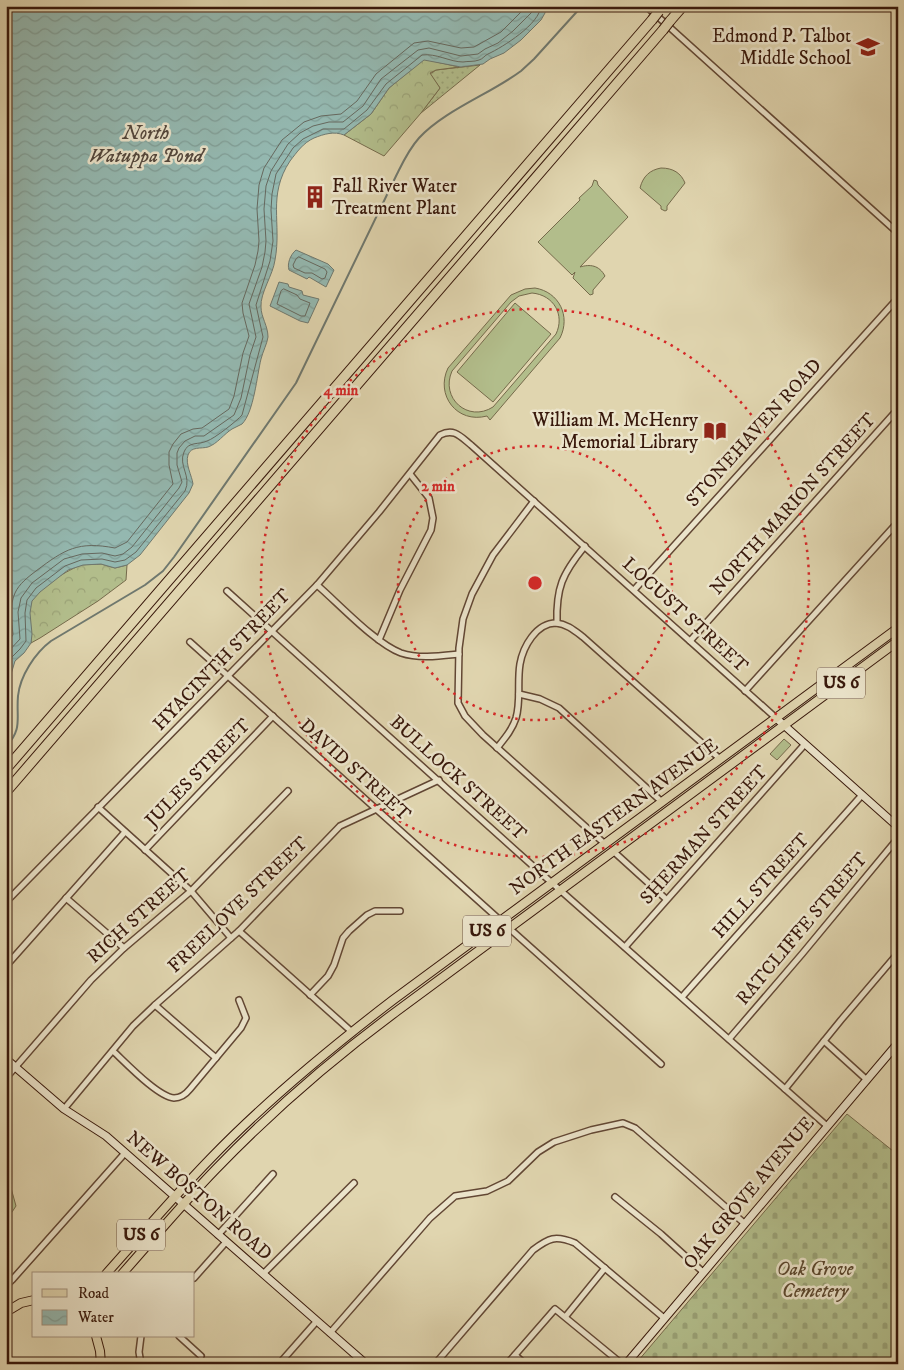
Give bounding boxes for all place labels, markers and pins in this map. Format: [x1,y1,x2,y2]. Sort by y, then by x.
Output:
place label: Edmond P. Talbot Middle School [712,25,851,70]
school or university icon: Edmond P. Talbot Middle School [855,34,881,60]
place label: Fall River Water Treatment Plant [332,175,457,220]
building icon: Fall River Water Treatment Plant [302,184,328,210]
place label: William M. McHenry Memorial Library [531,409,699,454]
library icon: William M. McHenry Memorial Library [702,418,728,444]
centre of rings [526,574,544,592]

